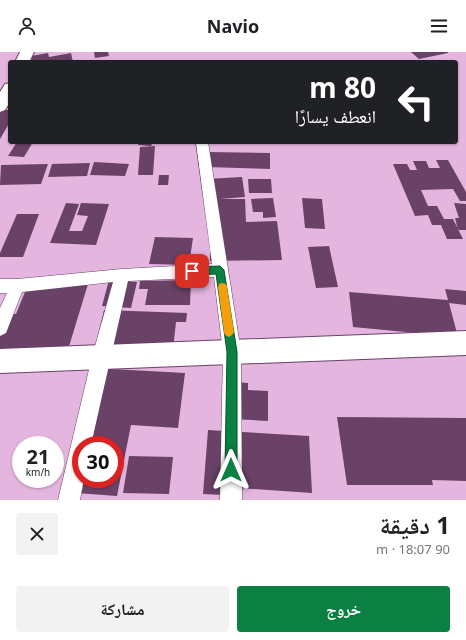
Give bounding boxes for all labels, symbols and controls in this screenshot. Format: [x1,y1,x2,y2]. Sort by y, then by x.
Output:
text: Navio [207,14,259,38]
icon: person [16,15,38,37]
icon: menu [428,15,450,37]
text: 80 m [309,68,376,106]
icon: left [390,76,442,128]
text: انعطف يسارًا [295,104,376,128]
pin [175,254,209,288]
icon: arrive [181,260,203,282]
speed limit sign: 30 [72,436,124,488]
text: 21 [27,443,49,470]
position arrow [210,449,252,491]
text: km/h [26,465,50,479]
text: 1 دقيقة [380,508,450,541]
button: close [16,513,58,555]
text: 90 m · 18:07 [376,540,450,558]
button: مشاركة [16,586,229,632]
button: خروج [237,586,450,632]

